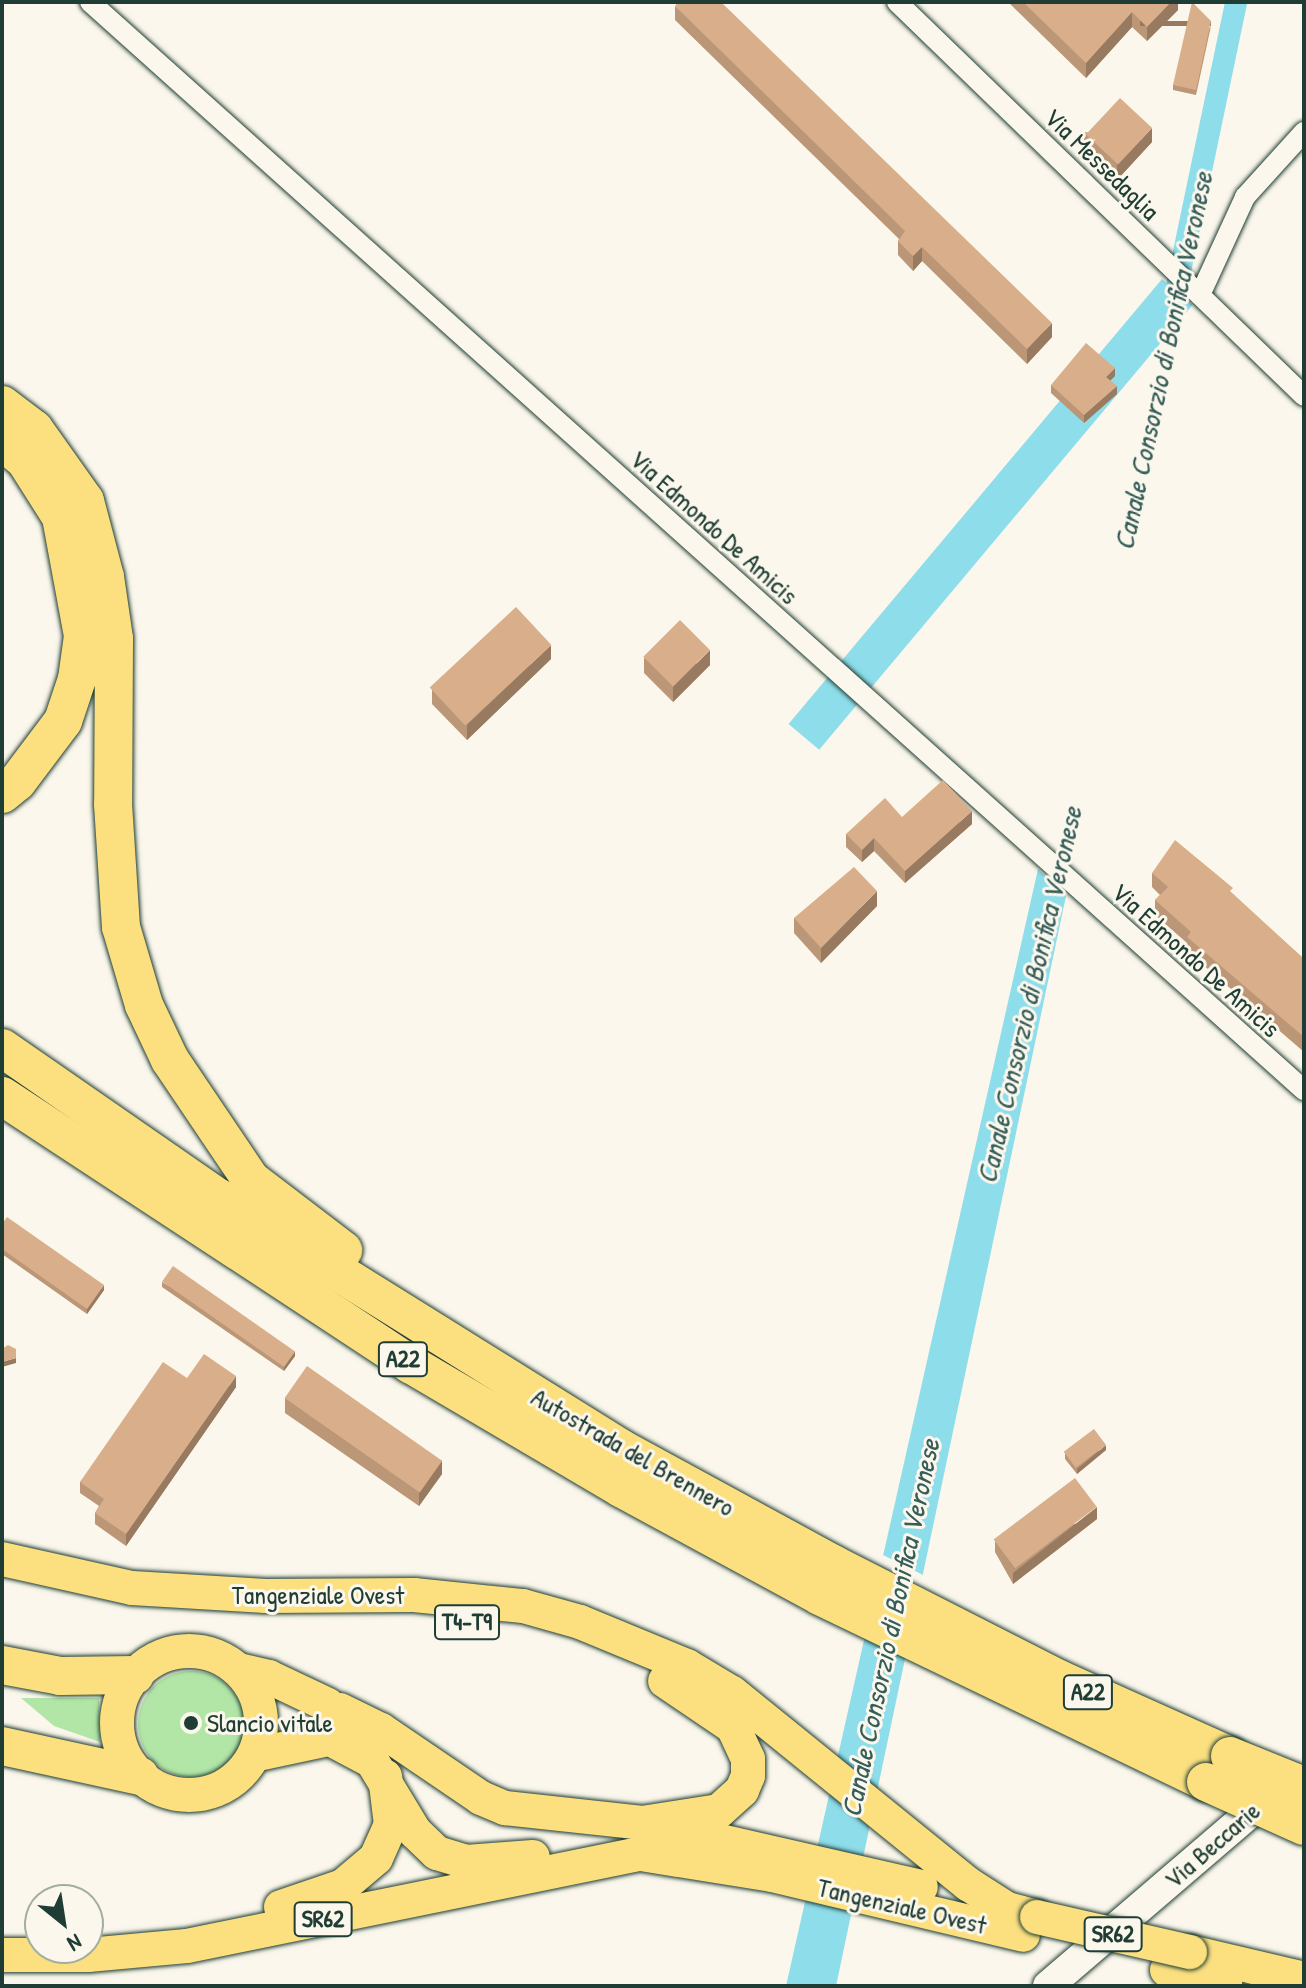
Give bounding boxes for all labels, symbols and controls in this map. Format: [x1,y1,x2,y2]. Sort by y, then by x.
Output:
street label: Via Messedaglia [1038,102,1166,226]
water label: Canale Consorzio di Bonifica Veronese [1107,169,1219,553]
street label: Via Edmondo De Amicis [623,443,805,611]
water label: Canale Consorzio di Bonifica Veronese [969,804,1089,1186]
street label: Via Edmondo De Amicis [1105,876,1287,1044]
road number: A22 [377,1339,429,1379]
street label: Autostrada del Brennero [526,1381,740,1523]
water label: Canale Consorzio di Bonifica Veronese [834,1436,946,1820]
street label: Tangenziale Ovest [232,1579,404,1611]
road number: T4-T9 [433,1602,501,1642]
road number: A22 [1062,1672,1114,1712]
place label: Slancio vitale [207,1707,333,1739]
marker: Slancio vitale [182,1714,200,1732]
street label: Via Beccarie [1158,1795,1266,1895]
street label: Tangenziale Ovest [815,1871,989,1941]
north arrow [24,1884,104,1964]
road number: SR62 [293,1899,353,1939]
road number: SR62 [1083,1914,1143,1954]
text: N [62,1927,88,1959]

